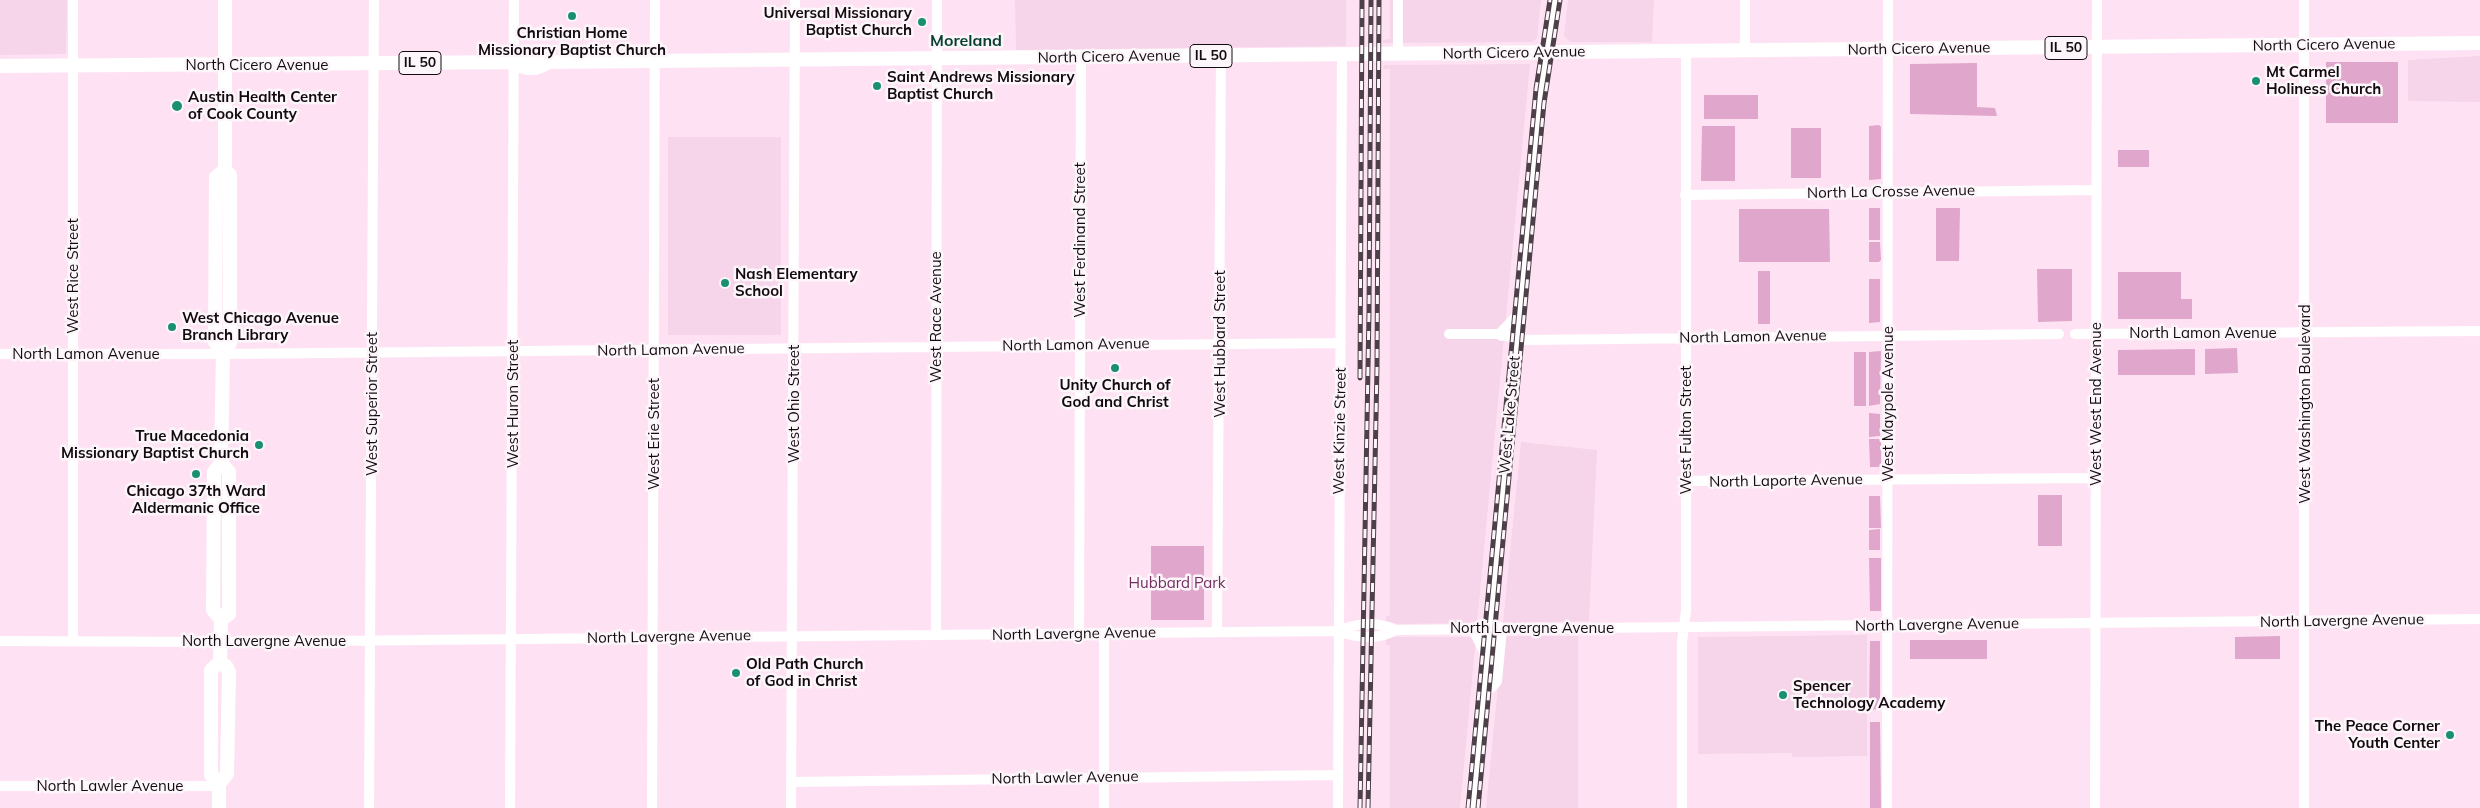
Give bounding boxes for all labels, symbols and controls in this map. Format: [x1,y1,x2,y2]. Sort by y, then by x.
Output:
place label: Universal Missionary Baptist Church [763,4,912,39]
marker: Christian Home Missionary Baptist Church [566,10,578,22]
marker: Universal Missionary Baptist Church [916,16,928,28]
place label: Christian Home Missionary Baptist Church [478,24,666,59]
district label: Moreland [930,31,1002,51]
street label: North Cicero Avenue [2252,35,2396,55]
road number: IL 50 [2045,36,2087,59]
street label: North Cicero Avenue [1847,39,1991,59]
street label: North Cicero Avenue [1442,43,1586,63]
road number: IL 50 [1190,44,1232,68]
street label: North Cicero Avenue [1037,47,1181,67]
road number: IL 50 [399,52,441,74]
street label: North Cicero Avenue [186,56,328,74]
place label: Mt Carmel Holiness Church [2266,63,2381,98]
place label: Saint Andrews Missionary Baptist Church [887,68,1075,103]
marker: Mt Carmel Holiness Church [2250,75,2262,87]
marker: Saint Andrews Missionary Baptist Church [871,80,883,92]
place label: Austin Health Center of Cook County [188,88,337,123]
marker: Austin Health Center of Cook County [170,99,184,113]
street label: West Ferdinand Street [1071,162,1089,318]
street label: North La Crosse Avenue [1807,182,1975,202]
street label: West Rice Street [64,218,82,334]
street label: West Race Avenue [927,251,945,383]
place label: Nash Elementary School [735,265,858,300]
street label: West Hubbard Street [1211,270,1229,418]
marker: Nash Elementary School [719,277,731,289]
street label: West Washington Boulevard [2296,304,2314,504]
place label: West Chicago Avenue Branch Library [182,309,339,344]
marker: West Chicago Avenue Branch Library [166,321,178,333]
street label: West West End Avenue [2087,322,2105,486]
street label: North Lamon Avenue [2129,324,2277,342]
street label: West Maypole Avenue [1879,326,1897,482]
street label: North Lamon Avenue [1679,327,1827,347]
street label: West Superior Street [363,332,381,476]
street label: North Lamon Avenue [1002,335,1150,355]
street label: West Huron Street [504,340,522,468]
street label: North Lamon Avenue [597,340,745,360]
street label: North Lamon Avenue [12,345,160,363]
street label: West Ohio Street [785,345,803,463]
street label: West Lake Street [1496,355,1524,475]
marker: Unity Church of God and Christ [1109,362,1121,374]
street label: West Fulton Street [1677,366,1695,494]
street label: West Kinzie Street [1330,367,1350,495]
place label: Unity Church of God and Christ [1059,376,1171,411]
street label: West Erie Street [645,378,663,490]
place label: True Macedonia Missionary Baptist Church [61,427,249,462]
marker: True Macedonia Missionary Baptist Church [253,439,265,451]
marker: Chicago 37th Ward Aldermanic Office [190,468,202,480]
street label: North Laporte Avenue [1709,471,1863,491]
place label: Chicago 37th Ward Aldermanic Office [126,482,266,517]
park label: Hubbard Park [1129,574,1225,592]
street label: North Lavergne Avenue [2260,611,2424,631]
street label: North Lavergne Avenue [1855,615,2019,635]
street label: North Lavergne Avenue [1450,619,1614,637]
street label: North Lavergne Avenue [992,624,1156,644]
street label: North Lavergne Avenue [587,627,751,647]
street label: North Lavergne Avenue [182,632,346,650]
place label: Old Path Church of God in Christ [746,655,864,690]
marker: Old Path Church of God in Christ [730,667,742,679]
place label: Spencer Technology Academy [1793,677,1945,712]
marker: Spencer Technology Academy [1777,689,1789,701]
place label: The Peace Corner Youth Center [2315,717,2440,752]
marker: The Peace Corner Youth Center [2444,729,2456,741]
street label: North Lawler Avenue [991,768,1139,788]
street label: North Lawler Avenue [36,777,184,795]

